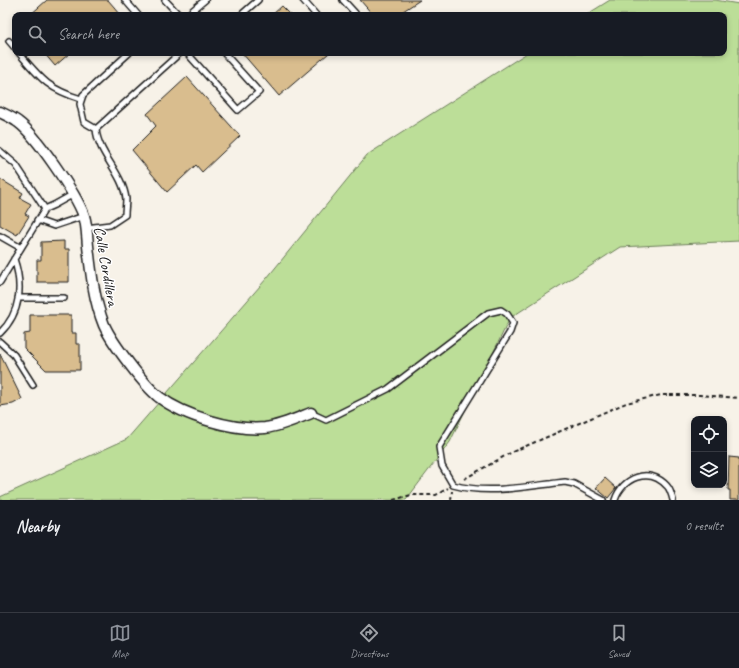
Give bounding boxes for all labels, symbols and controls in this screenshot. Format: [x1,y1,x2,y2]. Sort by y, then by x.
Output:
search box [12,12,727,56]
icon: search [26,23,48,45]
text: Search here [58,25,119,44]
street label: Calle Cordillera [89,225,123,309]
map controls [691,416,727,488]
button: locate [691,416,727,452]
button: layers [691,452,727,488]
text: Nearby [16,516,59,537]
text: 0 results [685,518,723,534]
tab: Map [109,622,131,660]
tab: Directions [350,622,389,660]
tab: Saved [608,622,630,660]

